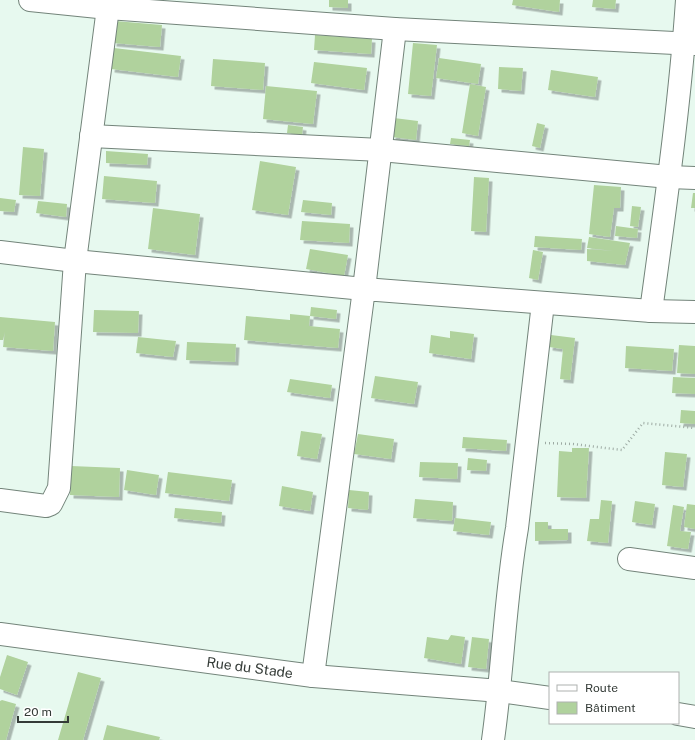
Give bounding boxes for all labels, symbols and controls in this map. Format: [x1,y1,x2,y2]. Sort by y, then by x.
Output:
street label: Rue du Stade [206,654,294,681]
legend [549,672,679,724]
text: Route [585,681,618,695]
scale bar [18,698,68,724]
text: Bâtiment [585,701,636,715]
text: 20 m [24,705,52,719]

